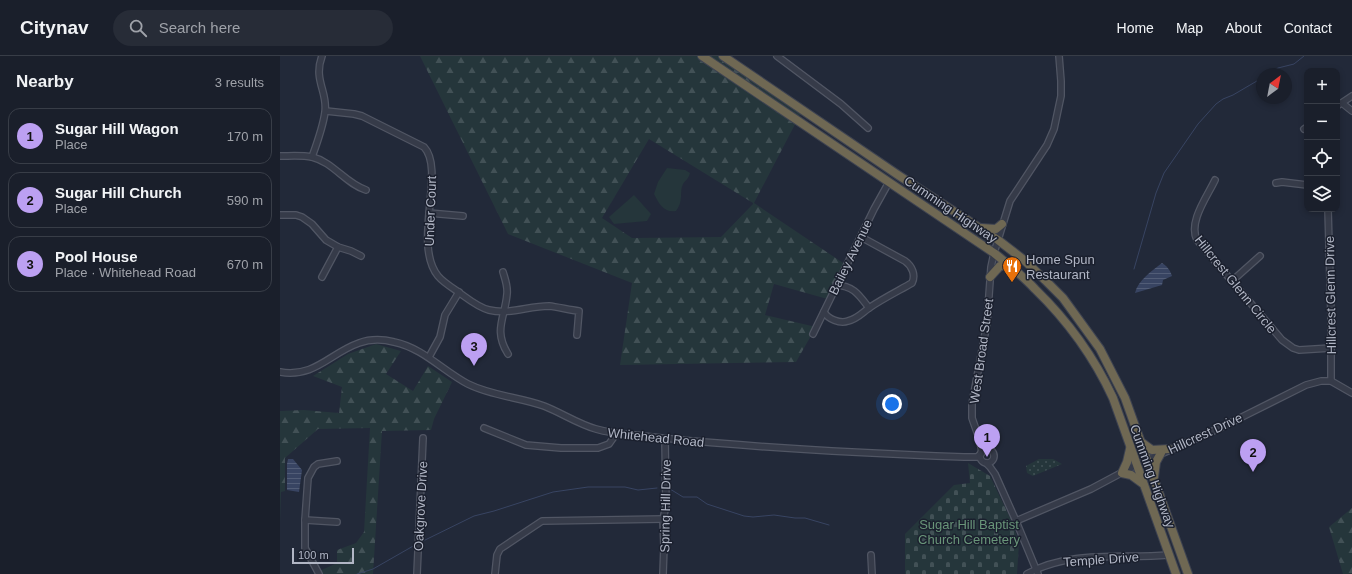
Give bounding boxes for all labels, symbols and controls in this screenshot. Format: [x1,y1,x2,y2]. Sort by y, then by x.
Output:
search box [113,10,393,46]
text: Citynav [20,17,89,38]
icon: search [127,17,149,39]
text: Search here [159,19,240,36]
text: Home [1117,20,1154,36]
text: Map [1176,20,1203,36]
text: About [1225,20,1262,36]
text: Contact [1284,20,1332,36]
north arrow [1256,68,1292,104]
map controls [1304,68,1340,212]
button: + [1304,68,1340,104]
text: Nearby [16,72,74,91]
text: 3 results [215,75,264,90]
button: − [1304,104,1340,140]
text: Sugar Hill Wagon [55,120,179,137]
text: 1 [26,129,34,144]
text: 170 m [227,129,263,144]
text: Place [55,137,88,152]
button: locate [1304,140,1340,176]
street label: Cumming Highway [901,173,1001,246]
street label: Under Court [422,175,439,247]
button: layers [1304,176,1340,212]
text: Sugar Hill Church [55,184,182,201]
text: 2 [26,193,34,208]
text: 590 m [227,193,263,208]
text: Place [55,201,88,216]
street label: Bailey Avenue [826,217,875,297]
street label: Hillcrest Glenn Circle [1192,232,1280,336]
street label: Hillcrest Glenn Drive [1322,236,1339,354]
text: Pool House [55,248,138,265]
place label: Home Spun Restaurant [1026,252,1095,282]
restaurant icon: Home Spun Restaurant [1001,255,1023,283]
text: 3 [26,257,34,272]
text: 670 m [227,257,263,272]
text: Place · Whitehead Road [55,265,196,280]
street label: West Broad Street [967,297,996,405]
pin: 3 [461,333,487,366]
your location [882,394,902,414]
street label: Hillcrest Drive [1166,410,1245,457]
street label: Cumming Highway [1127,422,1178,530]
pin: 1 [974,424,1000,457]
street label: Whitehead Road [607,425,705,450]
pin: 2 [1240,439,1266,472]
street label: Spring Hill Drive [657,459,674,553]
street label: Oakgrove Drive [411,461,430,552]
park label: Sugar Hill Baptist Church Cemetery [918,517,1020,547]
scale bar [292,546,354,565]
text: 100 m [298,549,329,561]
street label: Temple Drive [1063,549,1139,570]

